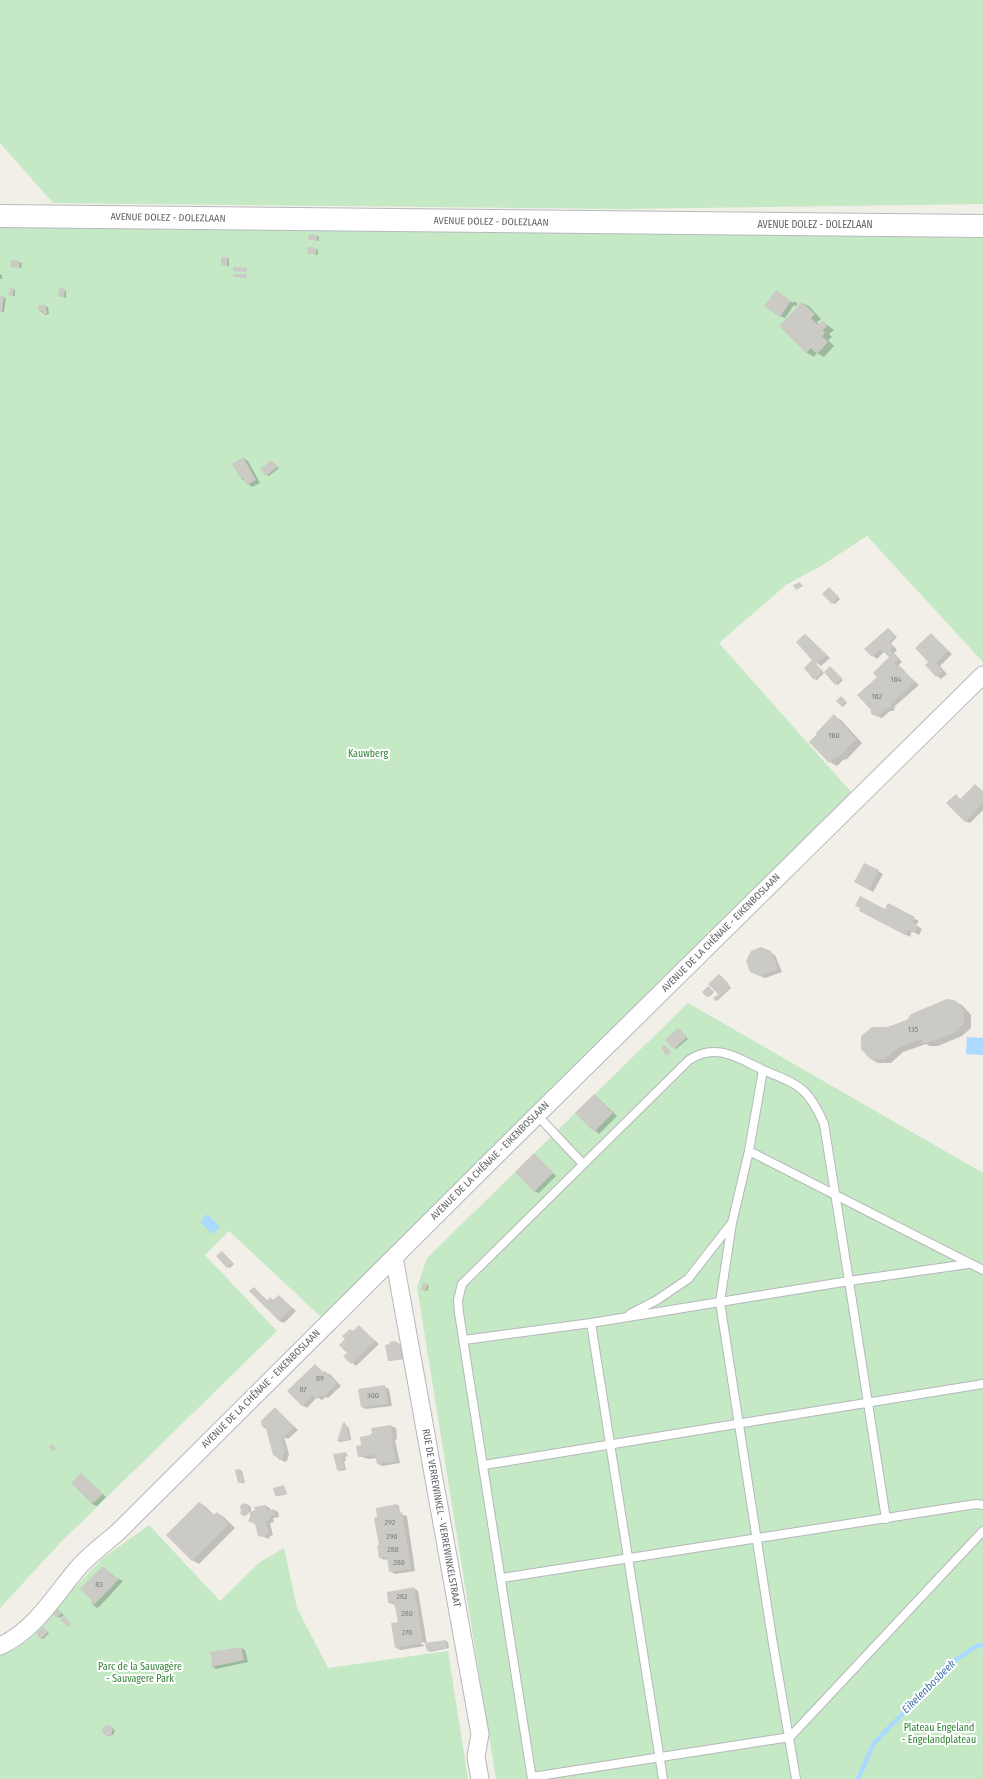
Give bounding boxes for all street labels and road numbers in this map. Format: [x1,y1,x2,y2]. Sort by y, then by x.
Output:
street label: AVENUE DOLEZ - DOLEZLAAN [110,211,226,225]
street label: AVENUE DOLEZ - DOLEZLAAN [433,215,549,229]
street label: AVENUE DOLEZ - DOLEZLAAN [757,219,873,231]
street label: AVENUE DE LA CHÊNAIE - EIKENBOSLAAN [659,871,783,995]
street label: AVENUE DE LA CHÊNAIE - EIKENBOSLAAN [428,1099,552,1223]
street label: AVENUE DE LA CHÊNAIE - EIKENBOSLAAN [199,1327,323,1451]
street label: RUE DE VERREWINKEL - VERREWINKELSTRAAT [419,1428,463,1608]

